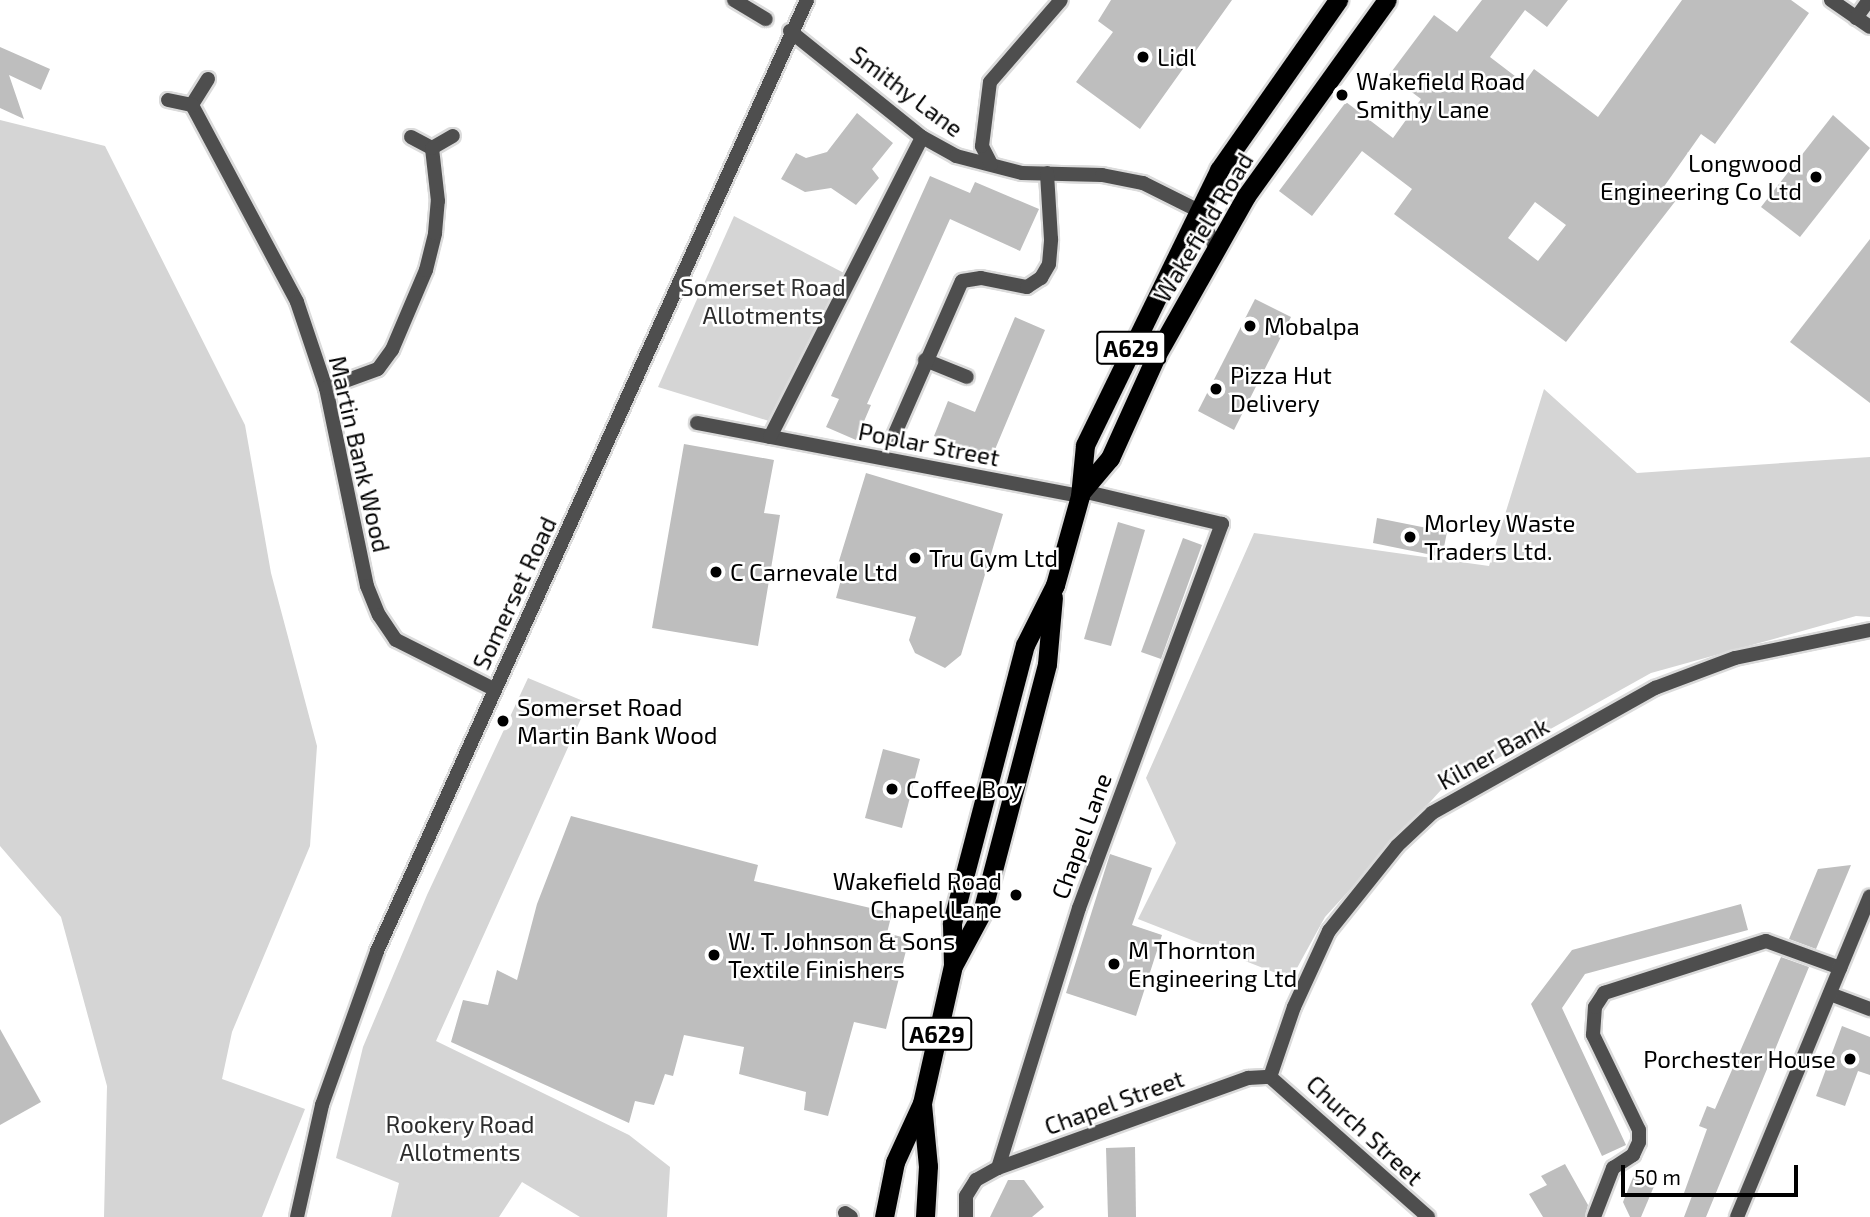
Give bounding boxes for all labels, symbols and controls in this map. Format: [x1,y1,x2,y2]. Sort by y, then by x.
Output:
street label: Smithy Lane [845,39,969,143]
place label: Lidl [1157,43,1196,71]
marker: Lidl [1135,49,1151,65]
place label: Wakefield Road Smithy Lane [1356,67,1525,123]
marker: Wakefield Road Smithy Lane [1334,87,1350,103]
street label: Wakefield Road [1147,147,1259,307]
place label: Longwood Engineering Co Ltd [1600,149,1802,205]
marker: Longwood Engineering Co Ltd [1808,169,1824,185]
park label: Somerset Road Allotments [680,273,846,329]
place label: Mobalpa [1264,312,1360,340]
marker: Mobalpa [1242,318,1258,334]
road number: A629 [1096,328,1166,368]
street label: Martin Bank Wood [323,353,397,555]
place label: Pizza Hut Delivery [1230,361,1332,417]
marker: Pizza Hut Delivery [1208,381,1224,397]
street label: Poplar Street [856,416,1002,472]
place label: Morley Waste Traders Ltd. [1424,509,1576,565]
street label: Somerset Road [466,512,562,674]
marker: Morley Waste Traders Ltd. [1402,529,1418,545]
place label: Tru Gym Ltd [929,544,1058,572]
marker: Tru Gym Ltd [907,550,923,566]
place label: C Carnevale Ltd [730,558,898,586]
marker: C Carnevale Ltd [708,564,724,580]
place label: Somerset Road Martin Bank Wood [517,693,718,749]
street label: Kilner Bank [1432,711,1554,795]
marker: Somerset Road Martin Bank Wood [495,713,511,729]
street label: Chapel Lane [1045,769,1117,903]
place label: Coffee Boy [906,775,1022,803]
marker: Coffee Boy [884,781,900,797]
place label: Wakefield Road Chapel Lane [833,867,1002,923]
marker: Wakefield Road Chapel Lane [1008,887,1024,903]
place label: W. T. Johnson & Sons Textile Finishers [728,927,956,983]
place label: M Thornton Engineering Ltd [1128,936,1297,992]
marker: W. T. Johnson & Sons Textile Finishers [706,947,722,963]
marker: M Thornton Engineering Ltd [1106,956,1122,972]
road number: A629 [902,1015,972,1054]
place label: Porchester House [1643,1045,1836,1073]
marker: Porchester House [1842,1051,1858,1067]
street label: Chapel Street [1040,1063,1188,1141]
street label: Church Street [1301,1069,1429,1191]
park label: Rookery Road Allotments [385,1110,535,1166]
scale bar [1625,1150,1802,1194]
text: 50 m [1634,1164,1681,1189]

